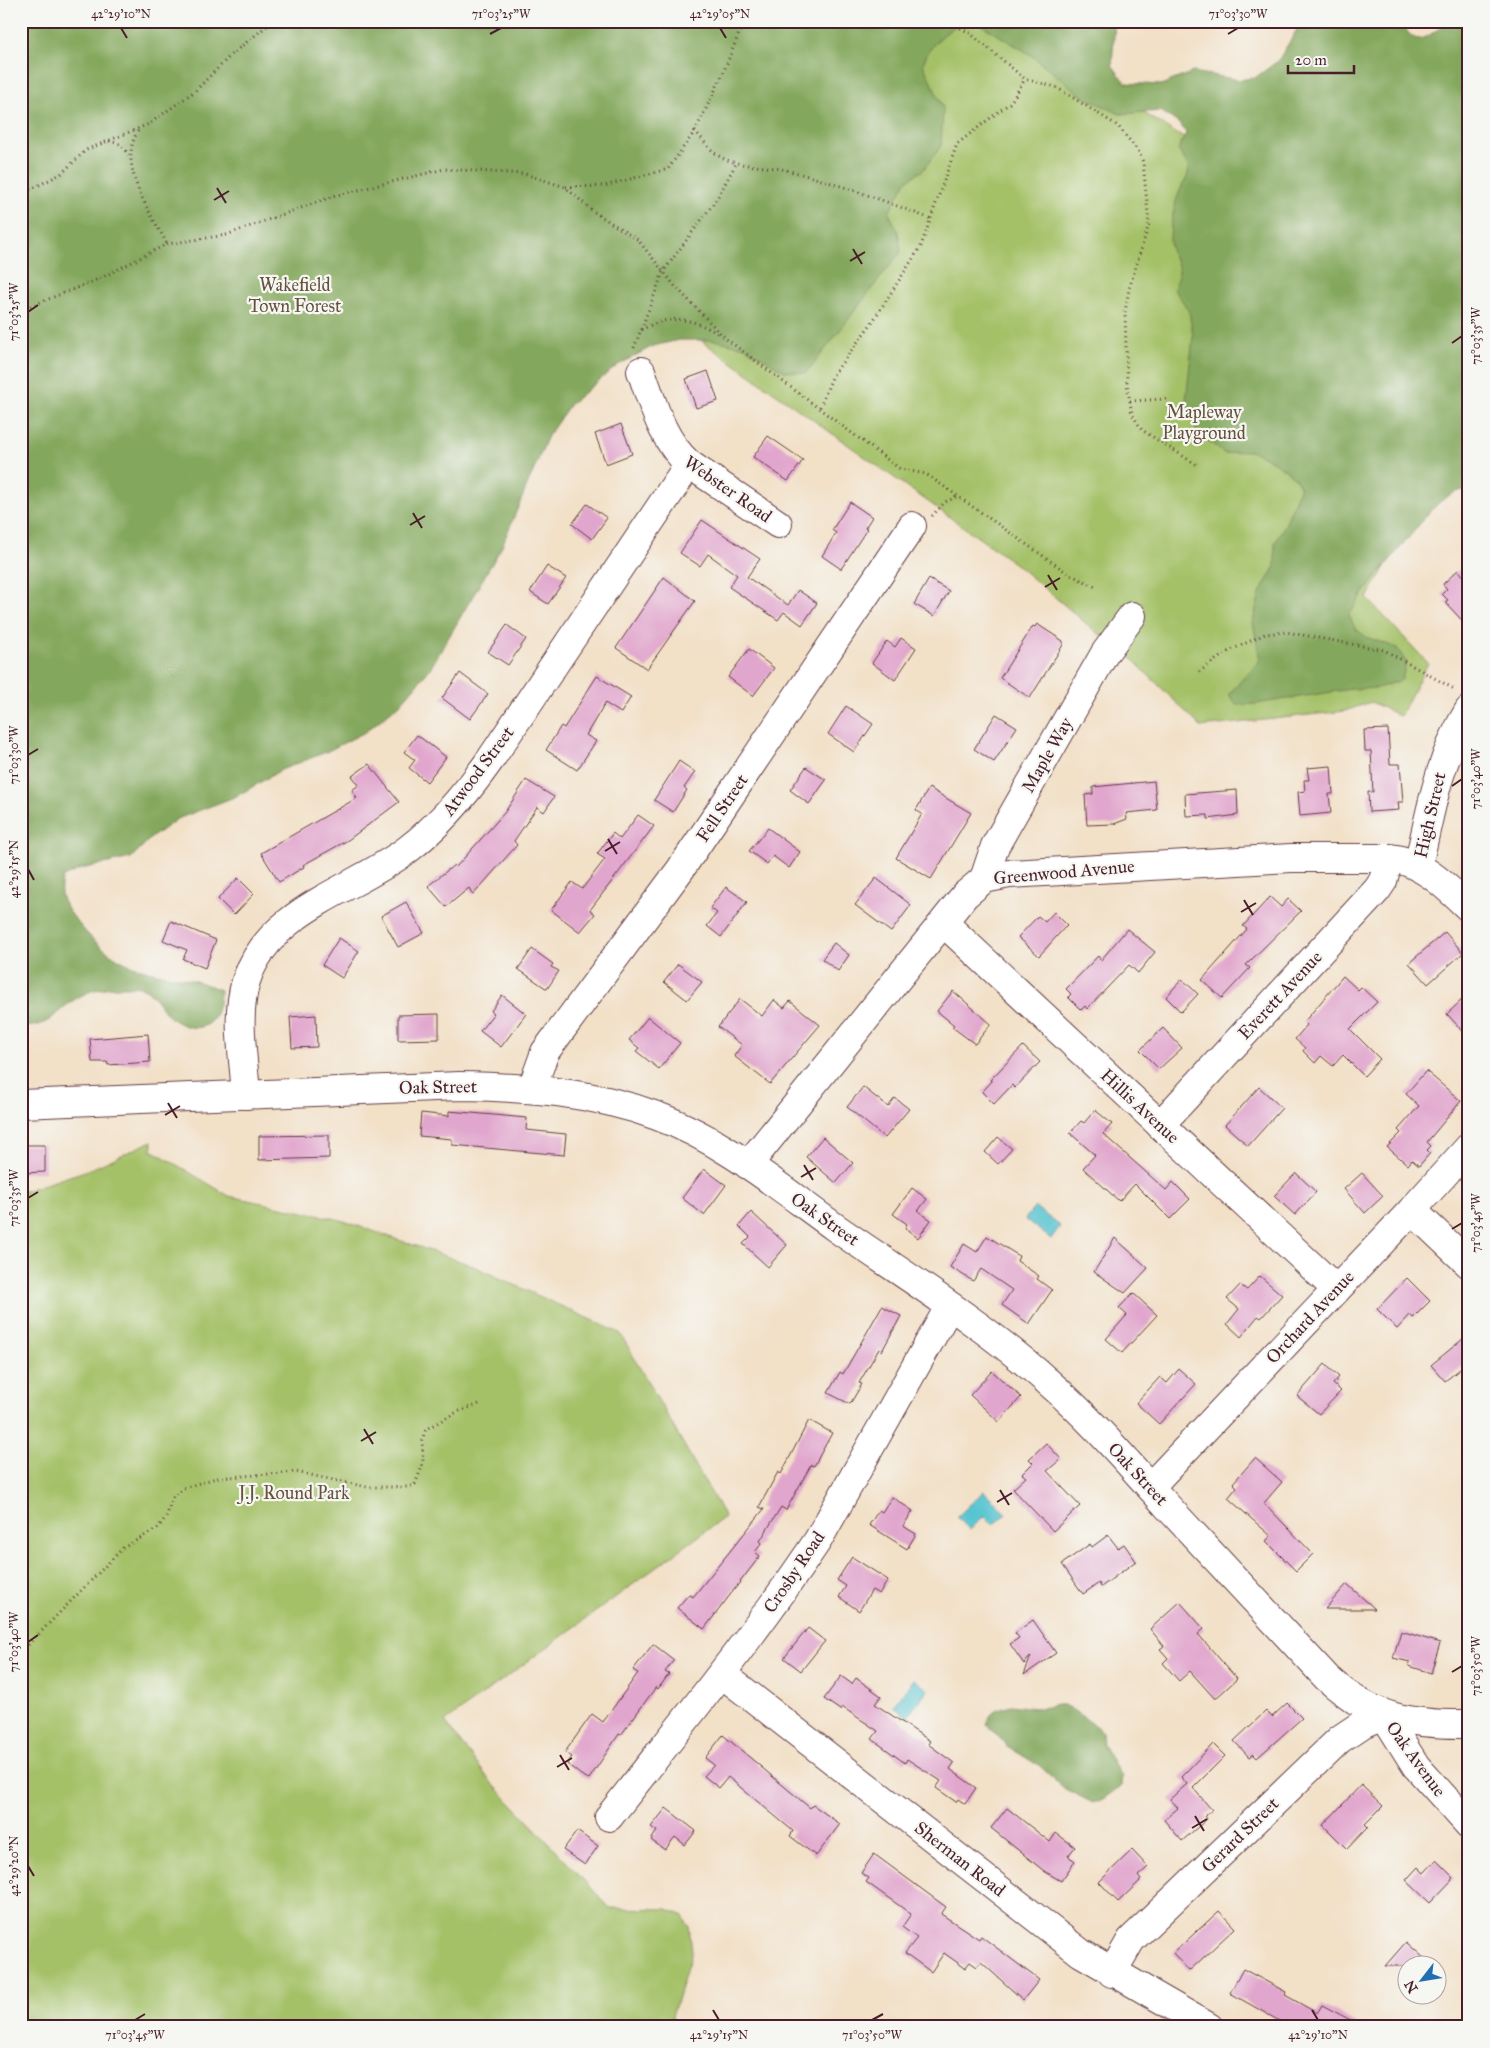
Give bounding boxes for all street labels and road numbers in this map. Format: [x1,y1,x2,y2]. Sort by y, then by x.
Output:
street label: Webster Road [680,451,776,527]
street label: Maple Way [1017,713,1078,797]
street label: Atwood Street [437,722,519,821]
street label: Fell Street [691,769,753,846]
street label: High Street [1409,769,1452,860]
street label: Greenwood Avenue [993,855,1135,889]
street label: Everett Avenue [1233,946,1327,1044]
street label: Hillis Avenue [1096,1064,1184,1148]
street label: Oak Street [399,1075,478,1099]
street label: Oak Street [787,1188,864,1251]
street label: Orchard Avenue [1261,1266,1359,1368]
street label: Oak Street [1103,1438,1173,1511]
street label: Crosby Road [759,1527,829,1617]
street label: Oak Avenue [1381,1717,1451,1801]
street label: Gerard Street [1197,1792,1284,1877]
street label: Sherman Road [910,1817,1010,1901]

